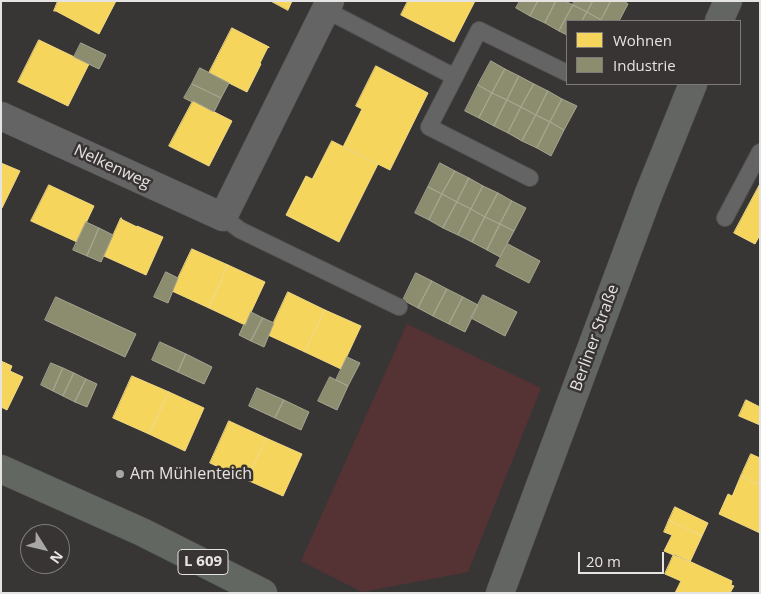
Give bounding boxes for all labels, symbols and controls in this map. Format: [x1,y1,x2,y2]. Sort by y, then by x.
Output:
legend [566,20,741,85]
text: Wohnen [613,30,672,50]
text: Industrie [613,55,676,75]
street label: Nelkenweg [71,141,153,193]
street label: Berliner Straße [567,282,623,394]
place label: Am Mühlenteich [130,464,252,484]
marker: Am Mühlenteich [114,468,126,480]
north arrow [20,524,70,574]
scale bar [581,542,667,574]
text: N [46,547,68,568]
road number: L 609 [178,550,228,574]
text: 20 m [586,551,621,571]

